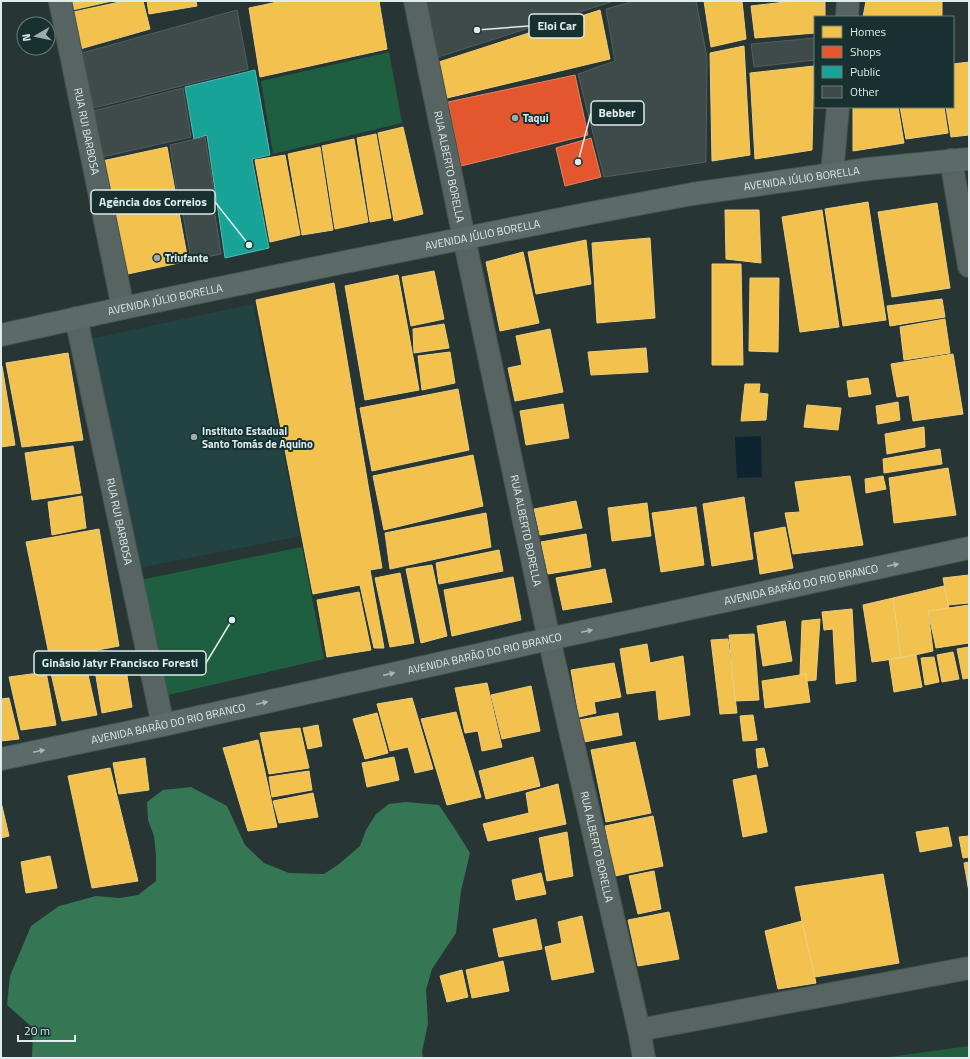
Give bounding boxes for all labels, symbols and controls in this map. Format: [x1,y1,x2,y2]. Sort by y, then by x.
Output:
callout: Eloi Car [529,14,584,38]
north arrow [16,16,56,56]
text: Eloi Car [537,16,577,35]
legend [814,16,954,108]
text: Homes [850,22,886,41]
text: N [18,33,35,43]
text: Shops [850,42,882,61]
text: Public [850,62,880,81]
text: Other [850,82,879,101]
street label: RUA RUI BARBOSA [70,86,104,177]
callout: Bebber [591,101,644,125]
text: Bebber [598,103,636,122]
street label: RUA ALBERTO BORELLA [430,109,469,224]
place label: Taqui [523,110,549,126]
marker: Taqui [510,113,520,123]
street label: AVENIDA JÚLIO BORELLA [743,162,861,195]
callout: Agência dos Correios [91,190,215,214]
text: Agência dos Correios [99,192,207,211]
street label: AVENIDA JÚLIO BORELLA [424,215,542,254]
place label: Triufante [165,250,209,266]
marker: Triufante [152,253,162,263]
street label: AVENIDA JÚLIO BORELLA [106,279,224,319]
place label: Instituto Estadual Santo Tomás de Aquino [202,423,313,452]
marker: Instituto Estadual Santo Tomás de Aquino [189,432,199,442]
street label: RUA ALBERTO BORELLA [506,473,546,588]
street label: RUA RUI BARBOSA [102,477,137,567]
street label: AVENIDA BARÃO DO RIO BRANCO [722,560,880,609]
one-way arrow [886,561,899,567]
one-way arrow [581,627,594,633]
street label: AVENIDA BARÃO DO RIO BRANCO [406,628,563,678]
callout: Ginásio Jatyr Francisco Foresti [34,651,206,675]
text: Ginásio Jatyr Francisco Foresti [42,653,198,672]
one-way arrow [383,671,395,677]
street label: AVENIDA BARÃO DO RIO BRANCO [90,699,247,748]
one-way arrow [256,699,268,705]
one-way arrow [33,747,45,753]
street label: RUA ALBERTO BORELLA [576,790,617,904]
scale bar [18,1017,75,1043]
text: 20 m [24,1021,50,1040]

